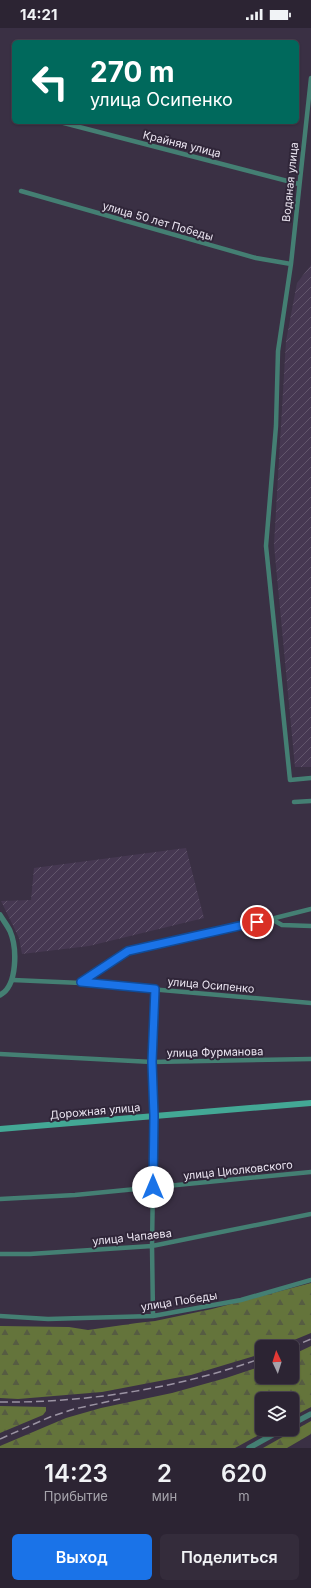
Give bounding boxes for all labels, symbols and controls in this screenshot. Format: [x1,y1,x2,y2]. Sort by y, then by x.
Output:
text: 14:21 [20,5,58,24]
text: 270 m [90,55,175,89]
icon: left [24,56,76,108]
text: улица Осипенко [90,89,233,110]
street label: Крайняя улица [142,128,222,160]
street label: Водяная улица [279,142,301,222]
street label: улица 50 лет Победы [101,198,215,244]
pin [240,905,274,939]
icon: arrive [246,911,268,933]
street label: улица Осипенко [167,974,255,996]
street label: улица Фурманова [167,1044,263,1060]
street label: Дорожная улица [49,1100,141,1122]
street label: улица Циолковского [183,1157,294,1183]
position arrow [132,1166,174,1208]
street label: улица Чапаева [92,1226,172,1248]
street label: улица Победы [140,1288,218,1314]
north arrow [255,1340,299,1384]
map controls [255,1340,299,1436]
button: layers [255,1392,299,1436]
text: 14:23 [44,1459,108,1488]
text: 2 [157,1459,172,1488]
text: 620 [221,1459,267,1488]
text: Прибытие [44,1488,108,1504]
text: мин [152,1488,177,1504]
text: m [238,1488,250,1504]
button: Выход [12,1534,152,1580]
button: Поделиться [160,1534,299,1580]

